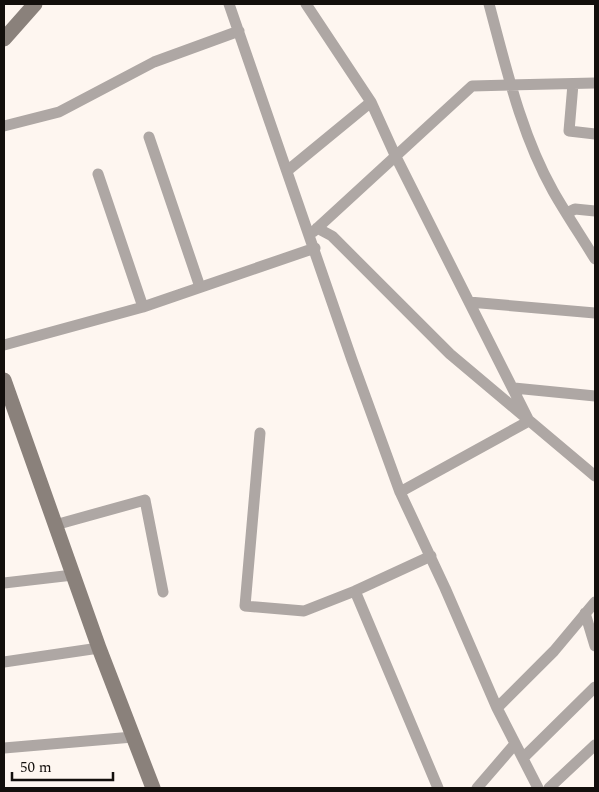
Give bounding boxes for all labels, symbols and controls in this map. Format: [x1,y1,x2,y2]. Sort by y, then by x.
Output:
scale bar [12,750,114,782]
text: 50 m [20,756,52,779]

